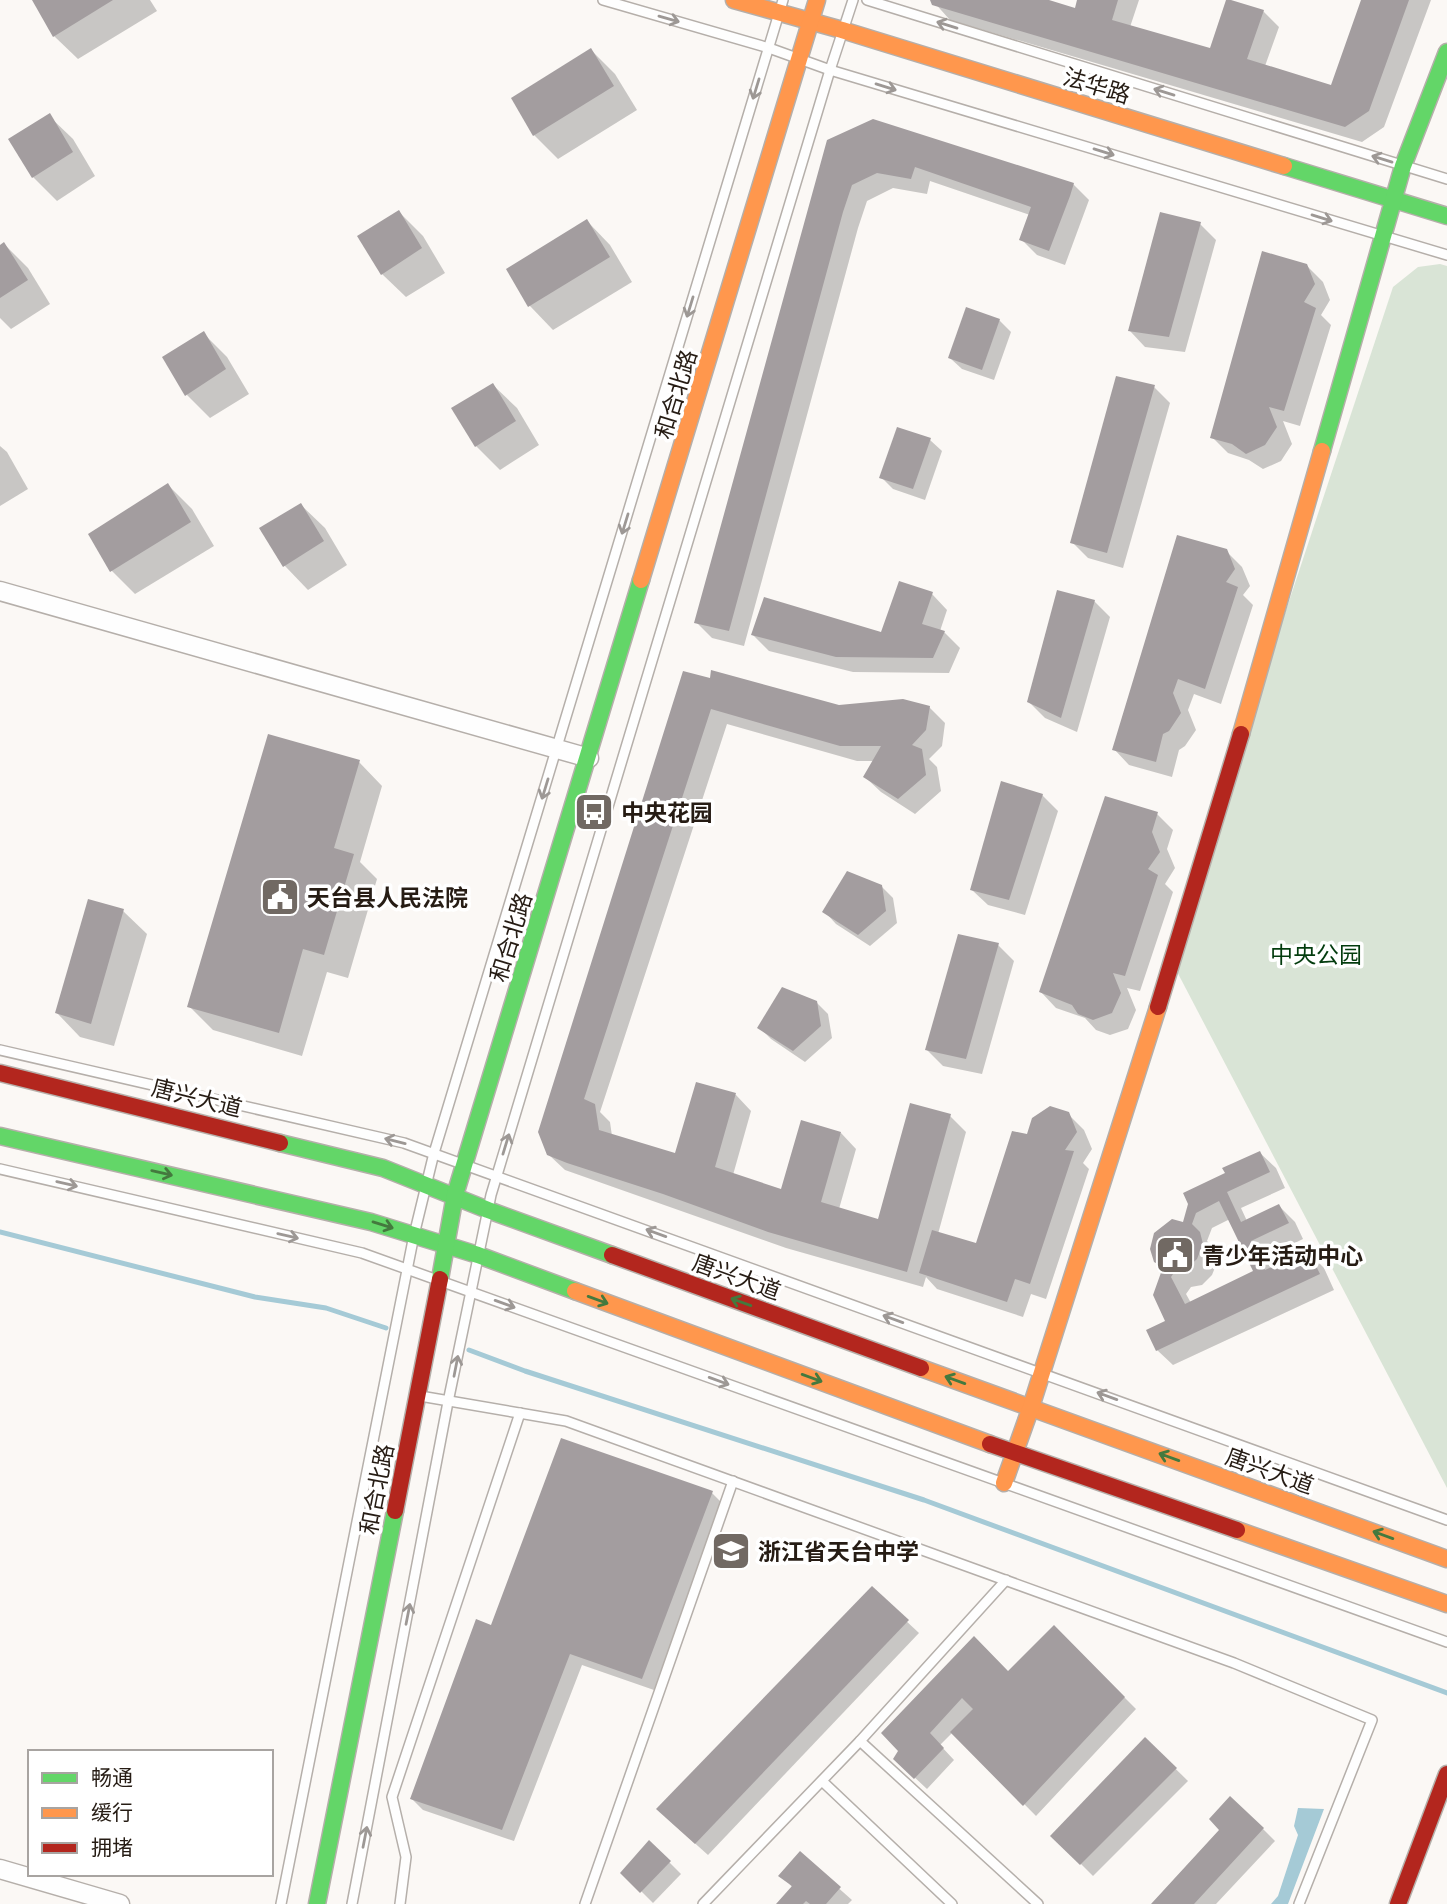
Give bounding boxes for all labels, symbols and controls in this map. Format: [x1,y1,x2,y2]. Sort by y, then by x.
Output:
one-way arrow [658,13,680,26]
one-way arrow [936,17,958,30]
street label: 法华路 [1060,62,1134,108]
one-way arrow [749,78,762,100]
one-way arrow [875,81,897,94]
one-way arrow [1154,85,1176,97]
one-way arrow [1093,147,1115,160]
one-way arrow [1371,152,1393,165]
one-way arrow [1310,213,1332,225]
one-way arrow [683,295,696,317]
street label: 和合北路 [648,346,702,442]
one-way arrow [617,513,630,535]
one-way arrow [537,778,550,800]
bus stop icon: 中央花园 [573,791,615,833]
place label: 中央花园 [621,798,713,826]
public building icon: 天台县人民法院 [259,876,301,918]
place label: 天台县人民法院 [307,883,468,911]
street label: 和合北路 [483,889,537,985]
park label: 中央公园 [1270,940,1362,968]
street label: 唐兴大道 [149,1072,245,1122]
one-way arrow [384,1134,407,1147]
one-way arrow [501,1134,513,1156]
one-way arrow [150,1167,173,1181]
one-way arrow [55,1179,77,1192]
one-way arrow [372,1220,394,1233]
one-way arrow [645,1226,667,1238]
one-way arrow [276,1229,299,1243]
public building icon: 青少年活动中心 [1154,1234,1196,1276]
place label: 青少年活动中心 [1202,1241,1363,1269]
street label: 唐兴大道 [689,1247,785,1305]
one-way arrow [587,1294,609,1307]
one-way arrow [731,1295,753,1307]
one-way arrow [493,1299,515,1311]
one-way arrow [882,1312,904,1324]
one-way arrow [449,1355,463,1378]
one-way arrow [945,1372,967,1385]
one-way arrow [800,1373,822,1385]
one-way arrow [707,1376,729,1388]
one-way arrow [1096,1389,1118,1402]
street label: 和合北路 [353,1441,399,1537]
street label: 唐兴大道 [1222,1441,1318,1499]
one-way arrow [1159,1450,1181,1463]
one-way arrow [1372,1528,1394,1540]
school or university icon: 浙江省天台中学 [710,1530,752,1572]
place label: 浙江省天台中学 [758,1537,919,1565]
one-way arrow [401,1603,415,1626]
legend [28,1750,273,1876]
text: 畅通 [91,1764,133,1790]
text: 缓行 [91,1799,133,1825]
one-way arrow [359,1826,372,1849]
text: 拥堵 [91,1834,133,1860]

